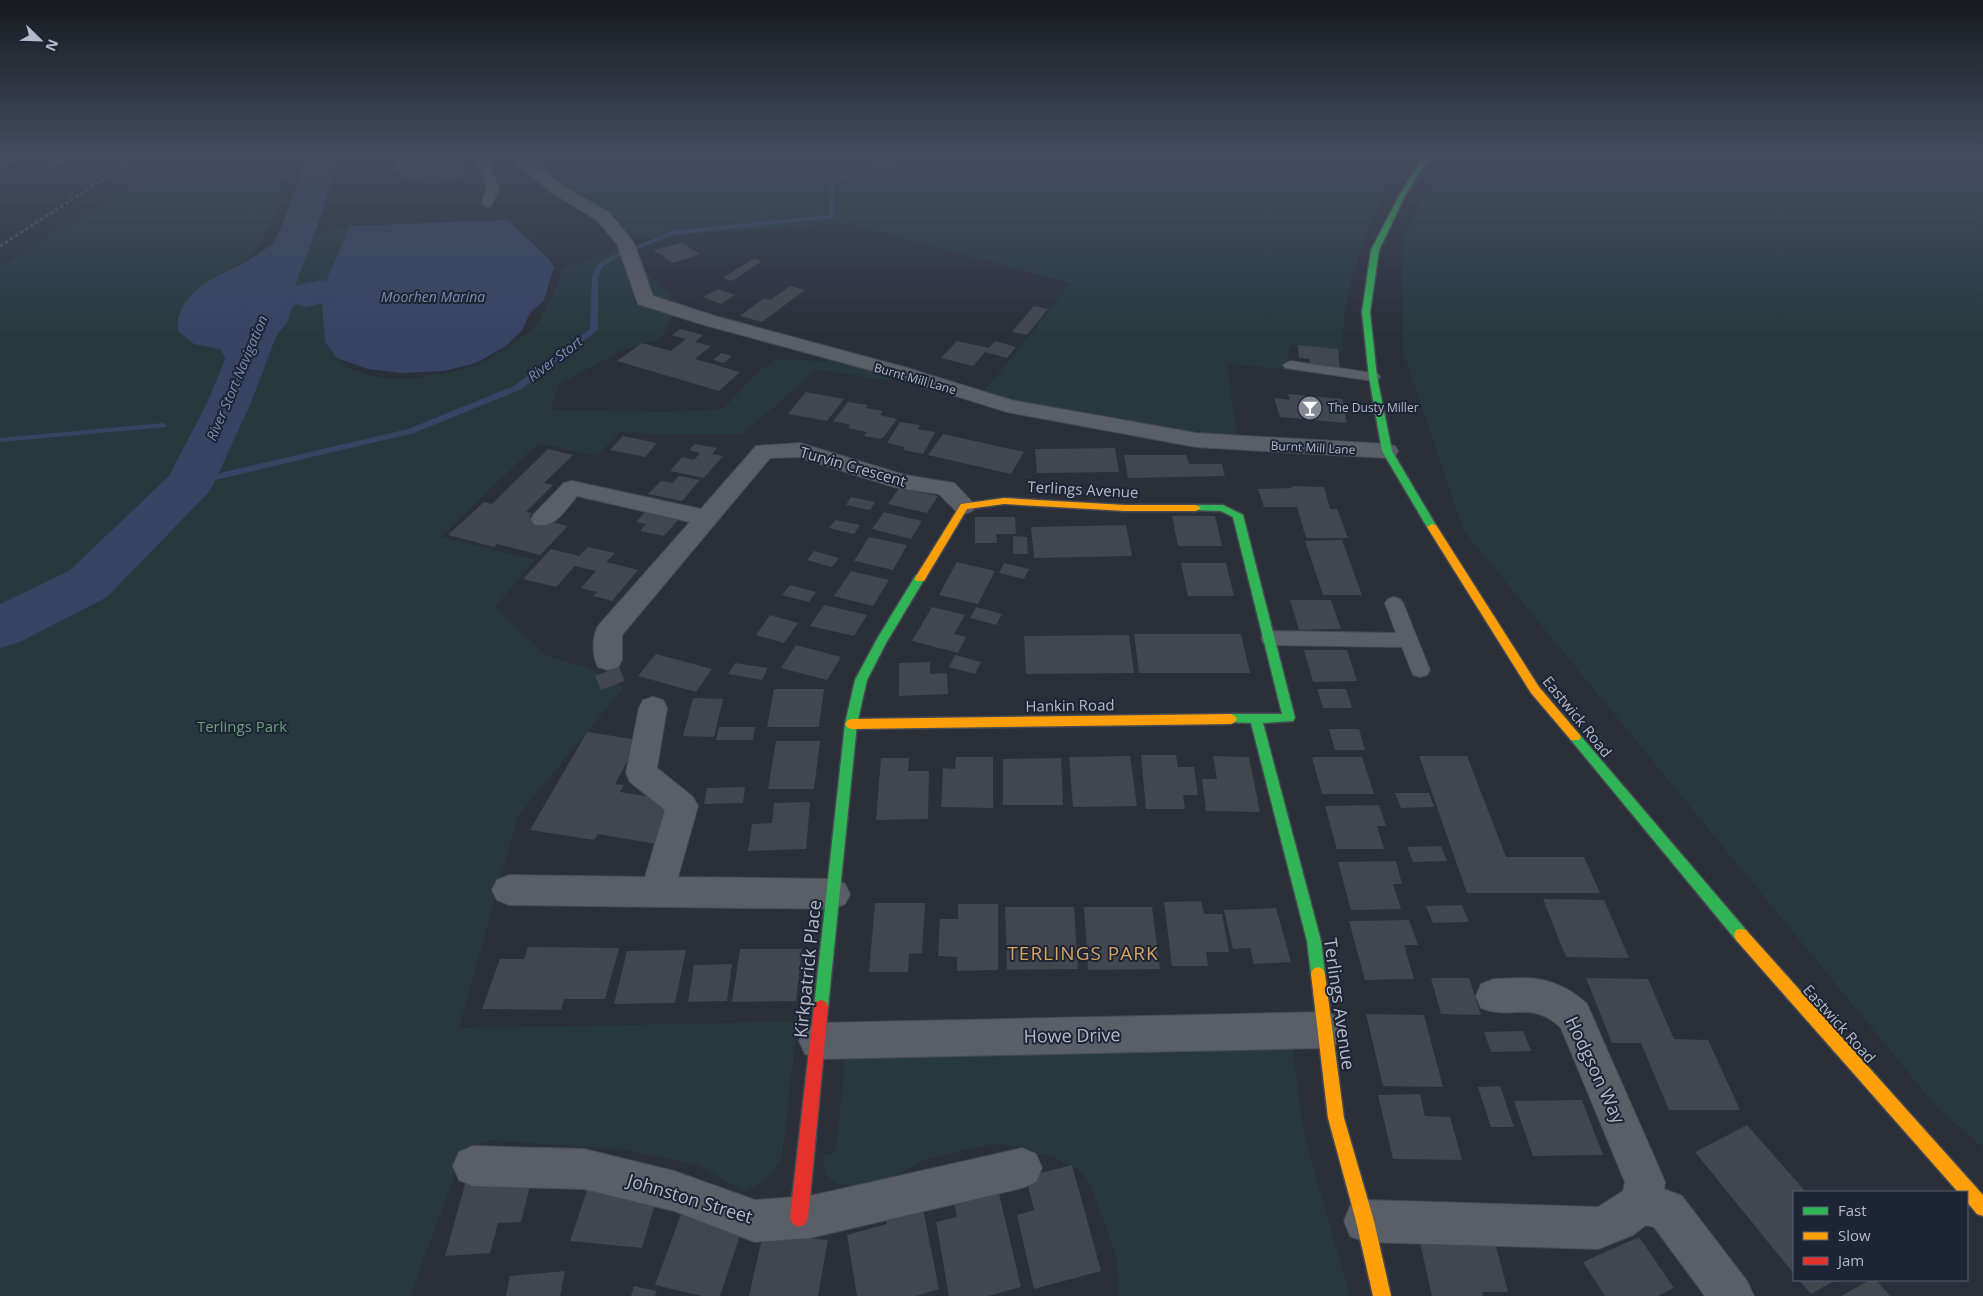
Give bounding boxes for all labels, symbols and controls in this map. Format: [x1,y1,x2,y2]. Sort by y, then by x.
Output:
north arrow [15,15,65,65]
text: N [41,36,63,54]
water label: Moorhen Marina [381,287,485,306]
water label: River Stort Navigation [202,312,272,443]
water label: River Stort [523,331,587,385]
street label: Burnt Mill Lane [872,359,958,398]
bar icon: The Dusty Miller [1297,395,1323,421]
place label: The Dusty Miller [1328,399,1419,416]
street label: Burnt Mill Lane [1270,437,1356,458]
street label: Turvin Crescent [798,441,909,491]
street label: Terlings Avenue [1027,476,1139,502]
street label: Eastwick Road [1539,671,1617,761]
street label: Hankin Road [1025,694,1115,716]
park label: Terlings Park [197,716,287,736]
street label: Kirkpatrick Place [788,899,826,1039]
street label: Terlings Avenue [1319,936,1361,1071]
district label: TERLINGS PARK [1007,940,1159,966]
street label: Eastwick Road [1799,980,1880,1067]
street label: Hodgson Way [1561,1012,1632,1128]
street label: Howe Drive [1023,1022,1121,1048]
street label: Johnston Street [623,1167,756,1228]
legend [1793,1191,1968,1281]
text: Fast [1838,1200,1867,1220]
text: Slow [1838,1225,1871,1245]
text: Jam [1836,1250,1864,1270]

